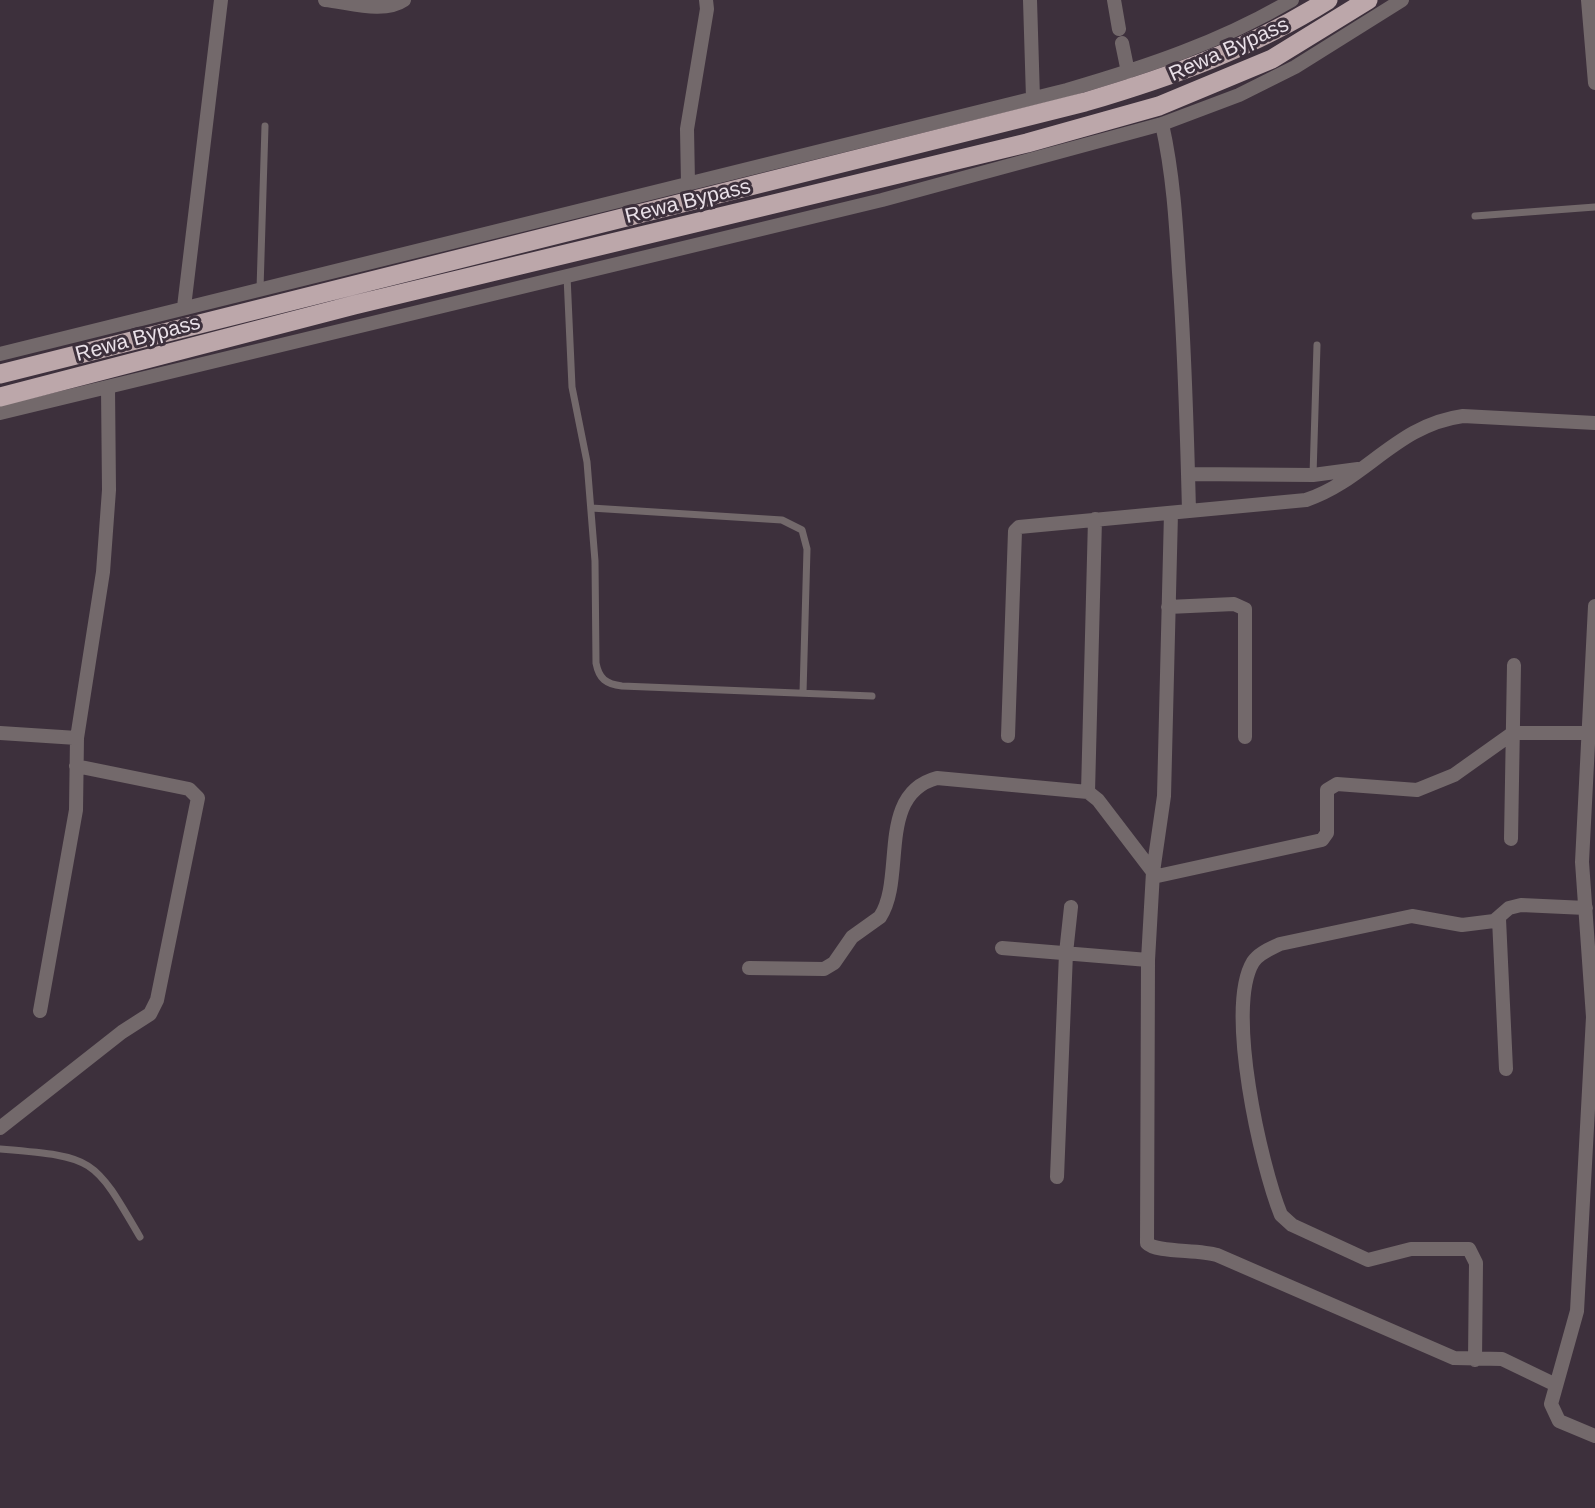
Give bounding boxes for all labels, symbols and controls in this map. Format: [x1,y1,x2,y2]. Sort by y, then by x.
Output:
street label: Rewa Bypass [1165,12,1293,88]
street label: Rewa Bypass [623,174,753,230]
street label: Rewa Bypass [73,310,203,368]

